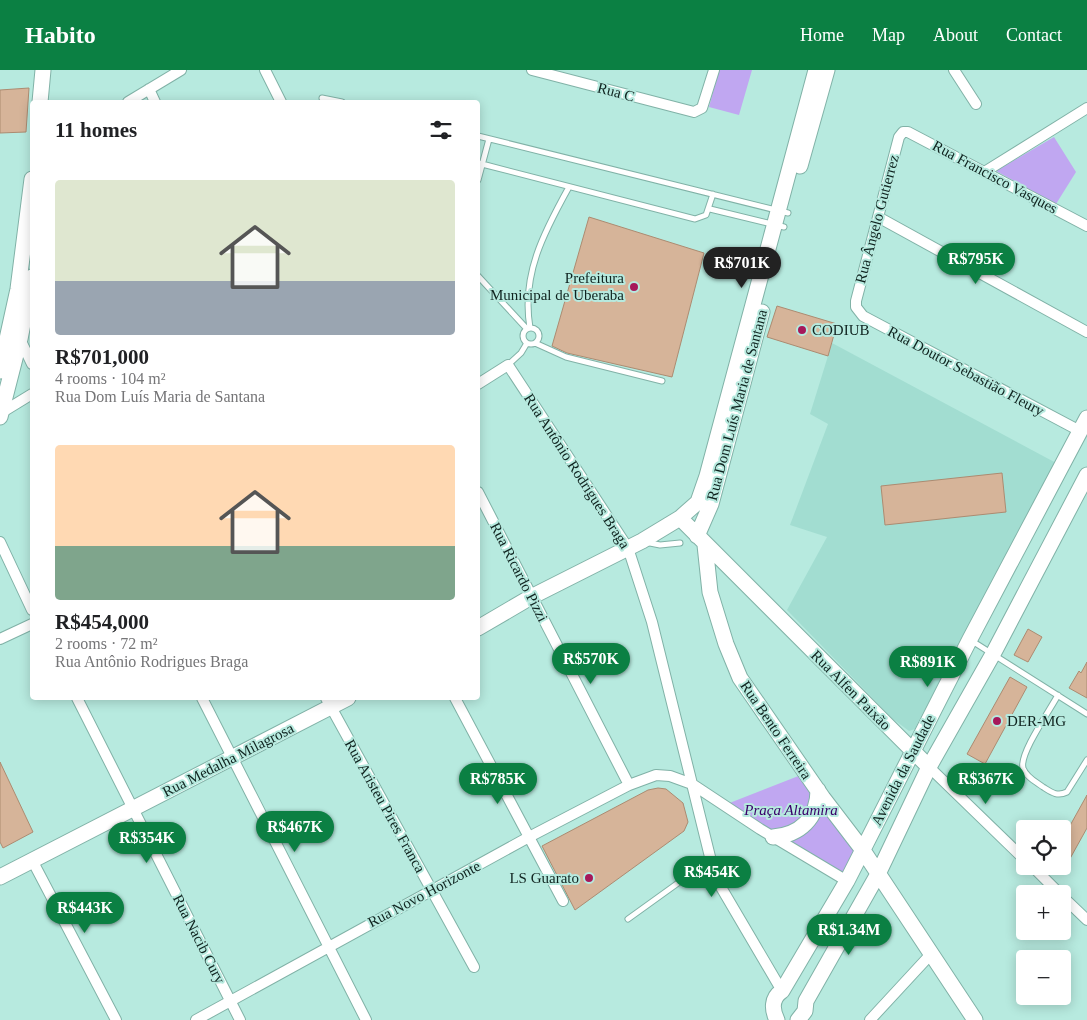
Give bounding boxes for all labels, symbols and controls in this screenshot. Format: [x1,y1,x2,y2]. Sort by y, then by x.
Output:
text: Habito [25,22,96,48]
text: Home [800,25,844,45]
text: Map [872,25,905,45]
text: About [933,25,978,45]
text: Contact [1006,25,1062,45]
street label: Rua C [596,79,636,105]
icon: filters [427,116,455,144]
text: 11 homes [55,118,137,142]
street label: Rua Francisco Vasques [930,137,1060,217]
street label: Rua Ângelo Gutierrez [852,153,902,285]
icon: home [210,212,300,302]
pin: R$795K [935,242,1017,285]
pin: R$701K [701,246,783,289]
text: R$795K [948,250,1004,267]
text: R$701K [714,254,770,271]
place label: Prefeitura Municipal de Uberaba [490,270,624,303]
marker: Prefeitura Municipal de Uberaba [628,281,640,293]
street label: Rua Dom Luís Maria de Santana [704,307,770,502]
place label: CODIUB [812,322,870,338]
street label: Rua Doutor Sebastião Fleury [885,323,1047,419]
marker: CODIUB [796,324,808,336]
text: R$701,000 [55,345,149,369]
text: 4 rooms · 104 m² [55,370,166,387]
text: Rua Dom Luís Maria de Santana [55,388,265,405]
street label: Rua Antônio Rodrigues Braga [521,391,633,552]
icon: home [210,477,300,567]
street label: Rua Ricardo Pizzi [487,520,551,624]
text: R$454,000 [55,610,149,634]
text: 2 rooms · 72 m² [55,635,158,652]
pin: R$570K [550,642,632,685]
pin: R$891K [887,646,969,688]
street label: Rua Alfen Paixão [808,647,894,733]
text: R$570K [563,650,619,667]
text: Rua Antônio Rodrigues Braga [55,653,248,670]
text: R$891K [900,653,956,670]
street label: Rua Bento Ferreira [737,678,815,782]
street label: Avenida da Saudade [868,712,938,828]
place label: DER-MG [1007,713,1066,729]
marker: DER-MG [991,715,1003,727]
street label: Rua Medalha Milagrosa [160,720,297,800]
street label: Rua Aristeu Pires Franca [342,737,428,876]
pin: R$785K [457,762,539,805]
pin: R$367K [945,762,1027,805]
text: R$785K [470,770,526,787]
text: R$367K [958,770,1014,787]
park label: Praça Altamira [743,802,838,818]
pin: R$467K [254,810,336,853]
text: R$467K [267,818,323,835]
map controls [1016,820,1071,1005]
button: locate [1016,820,1071,875]
pin: R$354K [106,822,188,864]
text: R$354K [119,829,175,846]
pin: R$454K [671,856,753,898]
street label: Rua Novo Horizonte [365,857,483,930]
text: R$454K [684,863,740,880]
place label: LS Guarato [509,870,579,886]
marker: LS Guarato [583,872,595,884]
button: + [1016,885,1071,940]
pin: R$443K [44,892,126,934]
street label: Rua Nacib Cury [170,892,228,987]
text: R$443K [57,899,113,916]
pin: R$1.34M [803,914,895,956]
text: R$1.34M [818,921,880,938]
button: − [1016,950,1071,1005]

